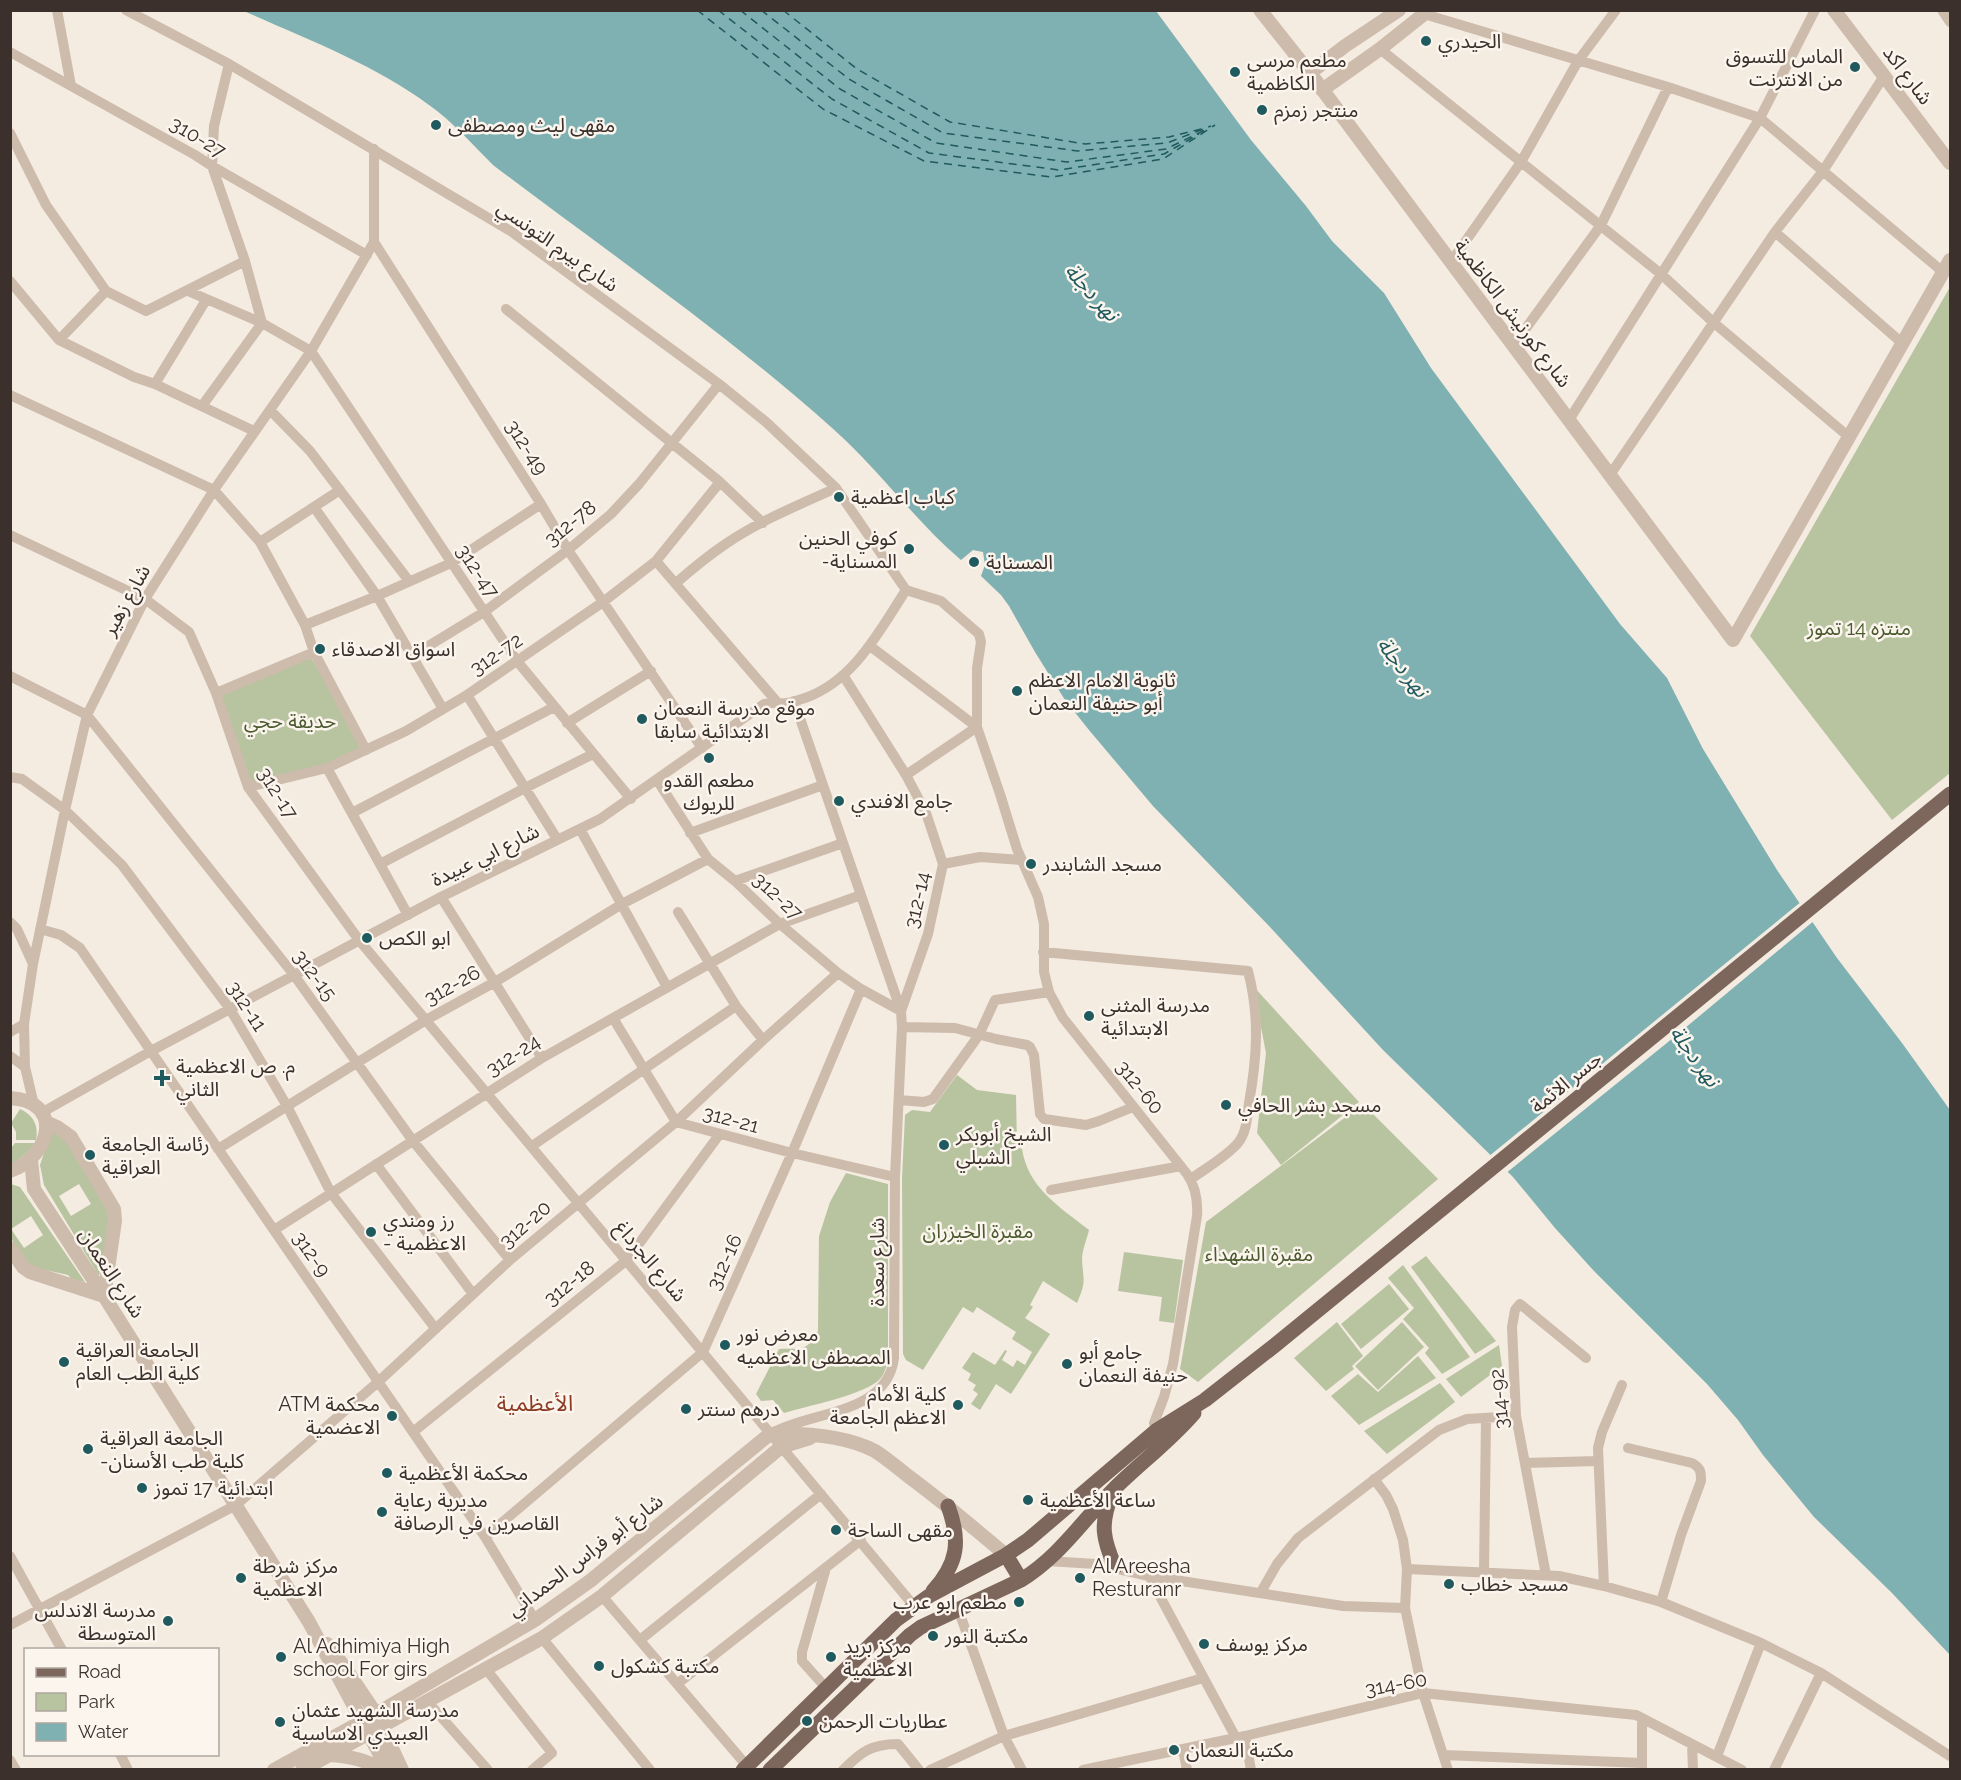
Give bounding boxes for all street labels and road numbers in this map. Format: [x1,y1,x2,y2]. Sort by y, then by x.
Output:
street label: شارع اكد [1876,41,1938,111]
street label: 310-27 [166,111,231,163]
street label: شارع بيرم التونسي [491,195,623,300]
street label: شارع كورنيش الكاظمية [1447,234,1577,394]
street label: 312-49 [500,415,554,479]
street label: 312-78 [539,495,601,551]
street label: 312-47 [451,540,505,603]
street label: شارع زهير [96,560,158,642]
street label: 312-72 [465,628,527,680]
street label: 312-17 [253,762,303,824]
street label: شارع ابي عبيدة [427,819,545,895]
street label: 312-27 [748,867,808,925]
street label: 312-14 [899,869,935,931]
street label: 312-15 [288,945,342,1005]
street label: 312-26 [420,960,484,1010]
street label: 312-11 [222,976,272,1036]
street label: 312-24 [481,1029,545,1081]
street label: جسر الائمة [1525,1046,1607,1118]
street label: 312-60 [1111,1055,1169,1119]
street label: 312-21 [700,1100,762,1138]
street label: 312-20 [494,1195,556,1253]
street label: شارع الجرداغ [608,1216,692,1308]
street label: شارع سعدة [865,1218,892,1306]
street label: شارع النعمان [72,1224,150,1324]
street label: 312-9 [288,1227,336,1281]
street label: 312-16 [701,1230,747,1294]
street label: 312-18 [539,1255,599,1311]
street label: 314-92 [1484,1368,1514,1430]
street label: شارع أبو فراس الحمداني [502,1489,670,1624]
street label: 314-60 [1363,1667,1429,1701]

